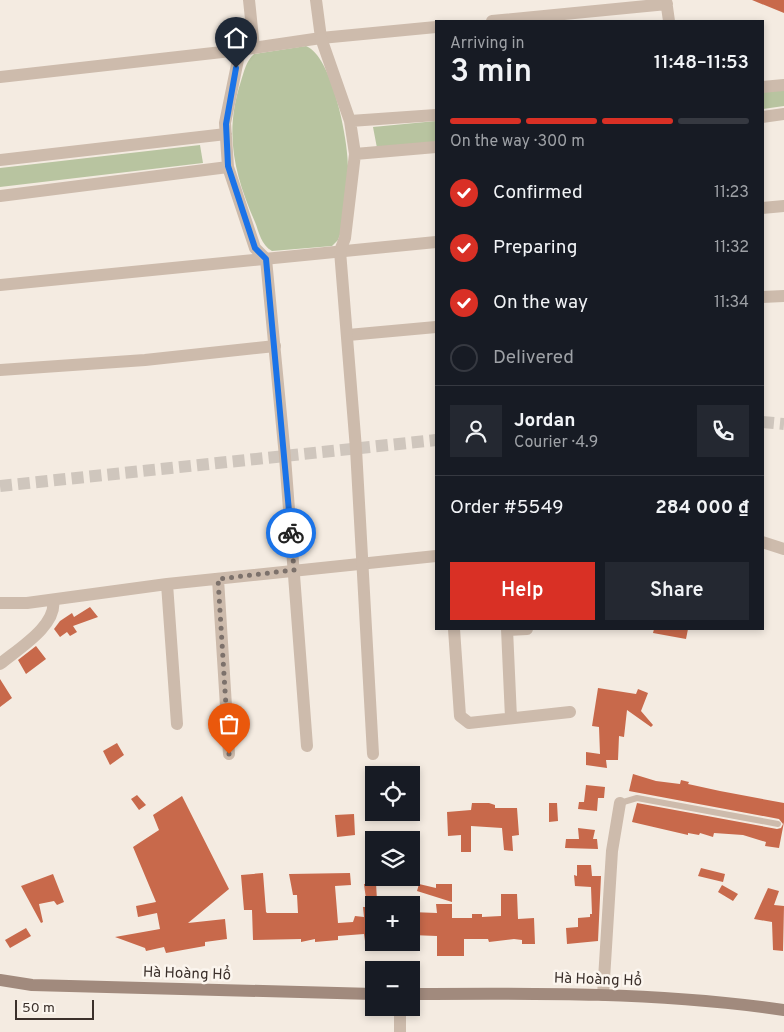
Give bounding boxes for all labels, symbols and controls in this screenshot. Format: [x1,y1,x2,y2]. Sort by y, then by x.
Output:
pin [215,17,257,68]
icon: home [222,24,250,52]
text: Arriving in [450,34,525,54]
text: 11:48–11:53 [654,51,749,75]
text: 3 min [450,53,532,93]
text: On the way · 300 m [450,132,585,152]
icon: check [450,179,478,207]
text: Confirmed [493,181,583,205]
text: 11:23 [714,183,749,203]
icon: check [450,234,478,262]
text: Preparing [493,236,577,260]
text: 11:32 [714,238,749,258]
icon: check [450,289,478,317]
text: On the way [493,291,588,315]
text: 11:34 [714,293,749,313]
text: Delivered [493,346,574,370]
button: person [450,405,502,457]
button: phone [697,405,749,457]
text: Jordan [514,409,576,433]
text: Courier · 4.9 [514,433,598,453]
text: Order #5549 [450,496,564,520]
text: 284 000 ₫ [655,496,749,520]
courier [266,508,316,558]
icon: bike [277,519,305,547]
button: Help [450,562,595,620]
button: Share [605,562,749,620]
pin [208,703,250,754]
icon: bag [215,710,243,738]
map controls [365,766,420,1016]
button: locate [365,766,420,821]
button: layers [365,831,420,886]
button: + [365,896,420,951]
street label: Hà Hoàng Hổ [143,961,231,986]
button: − [365,961,420,1016]
street label: Hà Hoàng Hổ [554,967,642,992]
scale bar [15,997,94,1020]
text: 50 m [22,1000,55,1017]

